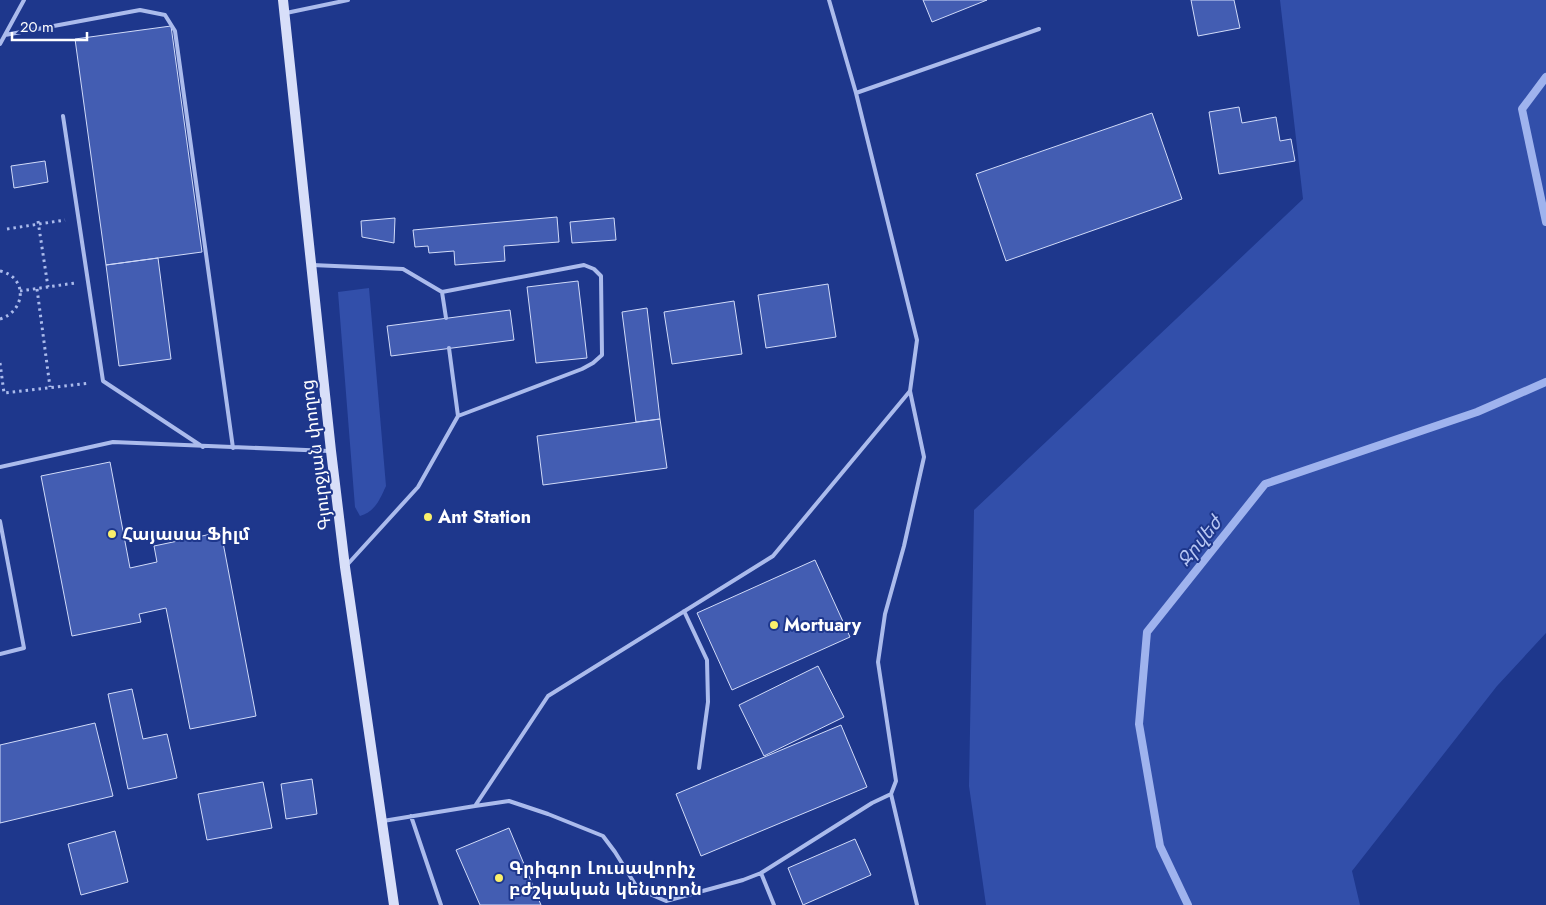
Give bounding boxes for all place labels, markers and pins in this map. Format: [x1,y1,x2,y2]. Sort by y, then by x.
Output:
place label: Ant Station [437,504,531,530]
marker: Ant Station [422,511,434,523]
place label: Հայասա Ֆիլմ [122,521,250,547]
marker: Հայասա Ֆիլմ [106,528,118,540]
place label: Mortuary [784,612,862,638]
marker: Mortuary [768,619,780,631]
place label: Գրիգոր Լուսավորիչ բժշկական կենտրոն [509,855,702,902]
marker: Գրիգոր Լուսավորիչ բժշկական կենտրոն [493,872,505,884]

